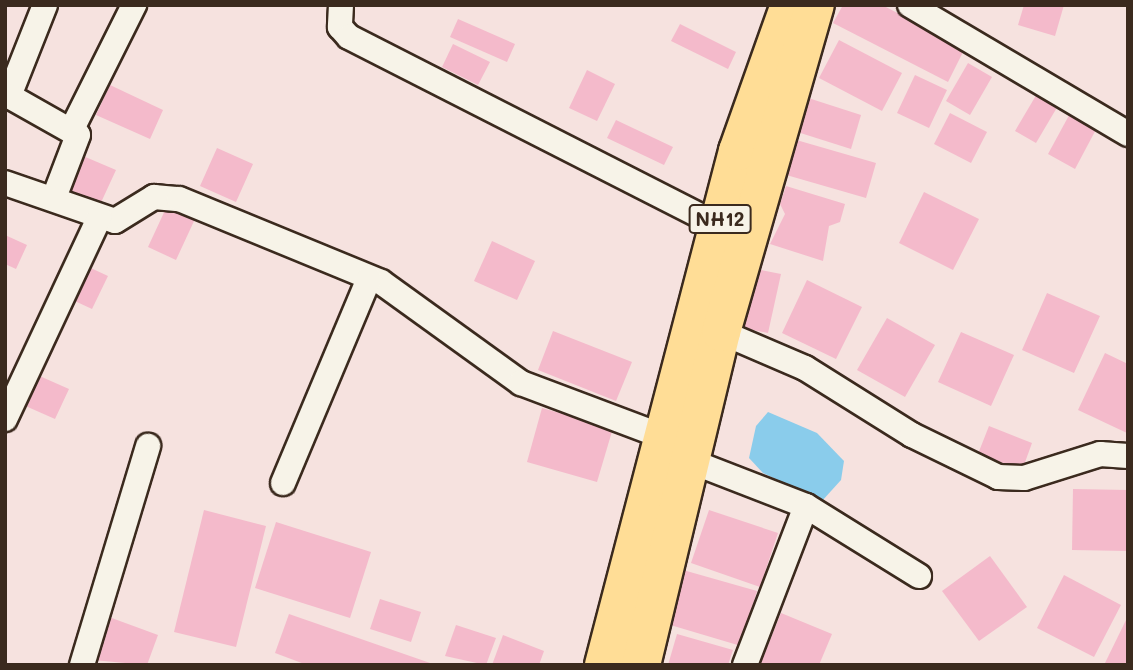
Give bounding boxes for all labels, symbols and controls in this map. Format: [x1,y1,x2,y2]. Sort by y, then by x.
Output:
road number: NH12 [688,204,752,234]

